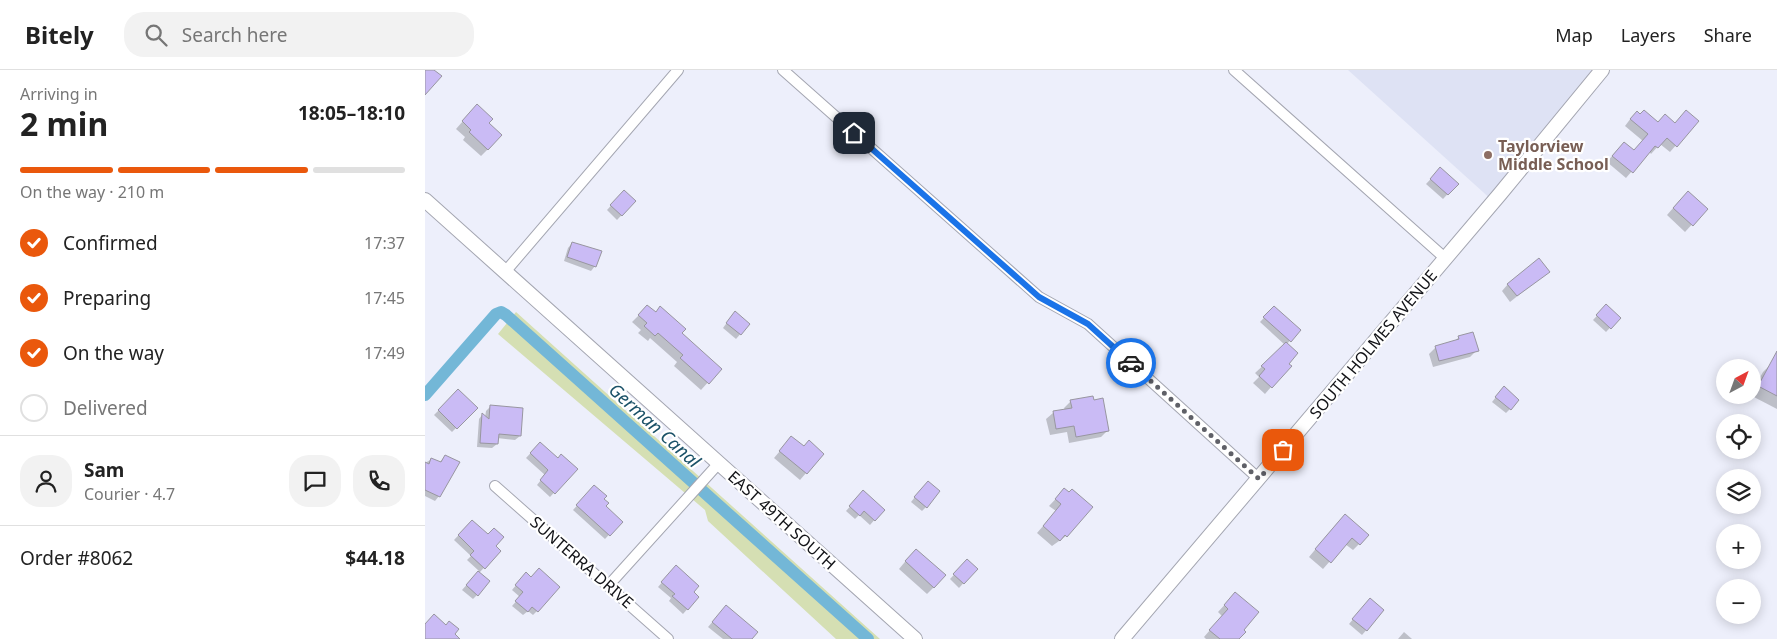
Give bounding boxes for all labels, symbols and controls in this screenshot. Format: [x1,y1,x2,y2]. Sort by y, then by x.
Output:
search box [124,12,474,57]
text: Bitely [25,18,94,51]
icon: search [142,21,170,49]
text: Search here [182,22,287,48]
text: Map [1555,23,1593,47]
text: Layers [1621,23,1676,47]
text: Share [1704,23,1752,47]
text: Arriving in [20,83,98,105]
text: 18:05–18:10 [298,100,405,126]
text: 2 min [20,102,108,145]
pin [833,112,875,154]
icon: home [840,119,868,147]
place label: Taylorview Middle School [1498,135,1609,175]
marker: Taylorview Middle School [1482,149,1494,161]
text: On the way · 210 m [20,181,164,203]
icon: check [20,229,48,257]
text: Confirmed [63,230,158,256]
text: 17:37 [364,232,405,254]
street label: SOUTH HOLMES AVENUE [1304,265,1442,423]
icon: check [20,284,48,312]
text: Preparing [63,285,151,311]
text: 17:45 [364,287,405,309]
courier [1106,338,1156,388]
icon: check [20,339,48,367]
text: On the way [63,340,164,366]
text: 17:49 [364,342,405,364]
icon: car [1117,349,1145,377]
north arrow [1716,359,1761,404]
map controls [1716,359,1761,624]
water label: German Canal [604,377,706,473]
text: Delivered [63,395,148,421]
button: locate [1716,414,1761,459]
pin [1262,429,1304,471]
icon: bag [1269,436,1297,464]
button: person [20,455,72,507]
button: chat [289,455,341,507]
button: phone [353,455,405,507]
text: Sam [84,457,124,483]
street label: EAST 49TH SOUTH [723,466,841,574]
button: layers [1716,469,1761,514]
text: Courier · 4.7 [84,483,175,505]
street label: SUNTERRA DRIVE [526,511,638,613]
button: + [1716,524,1761,569]
text: Order #8062 [20,545,133,571]
text: $44.18 [345,545,405,571]
button: − [1716,579,1761,624]

